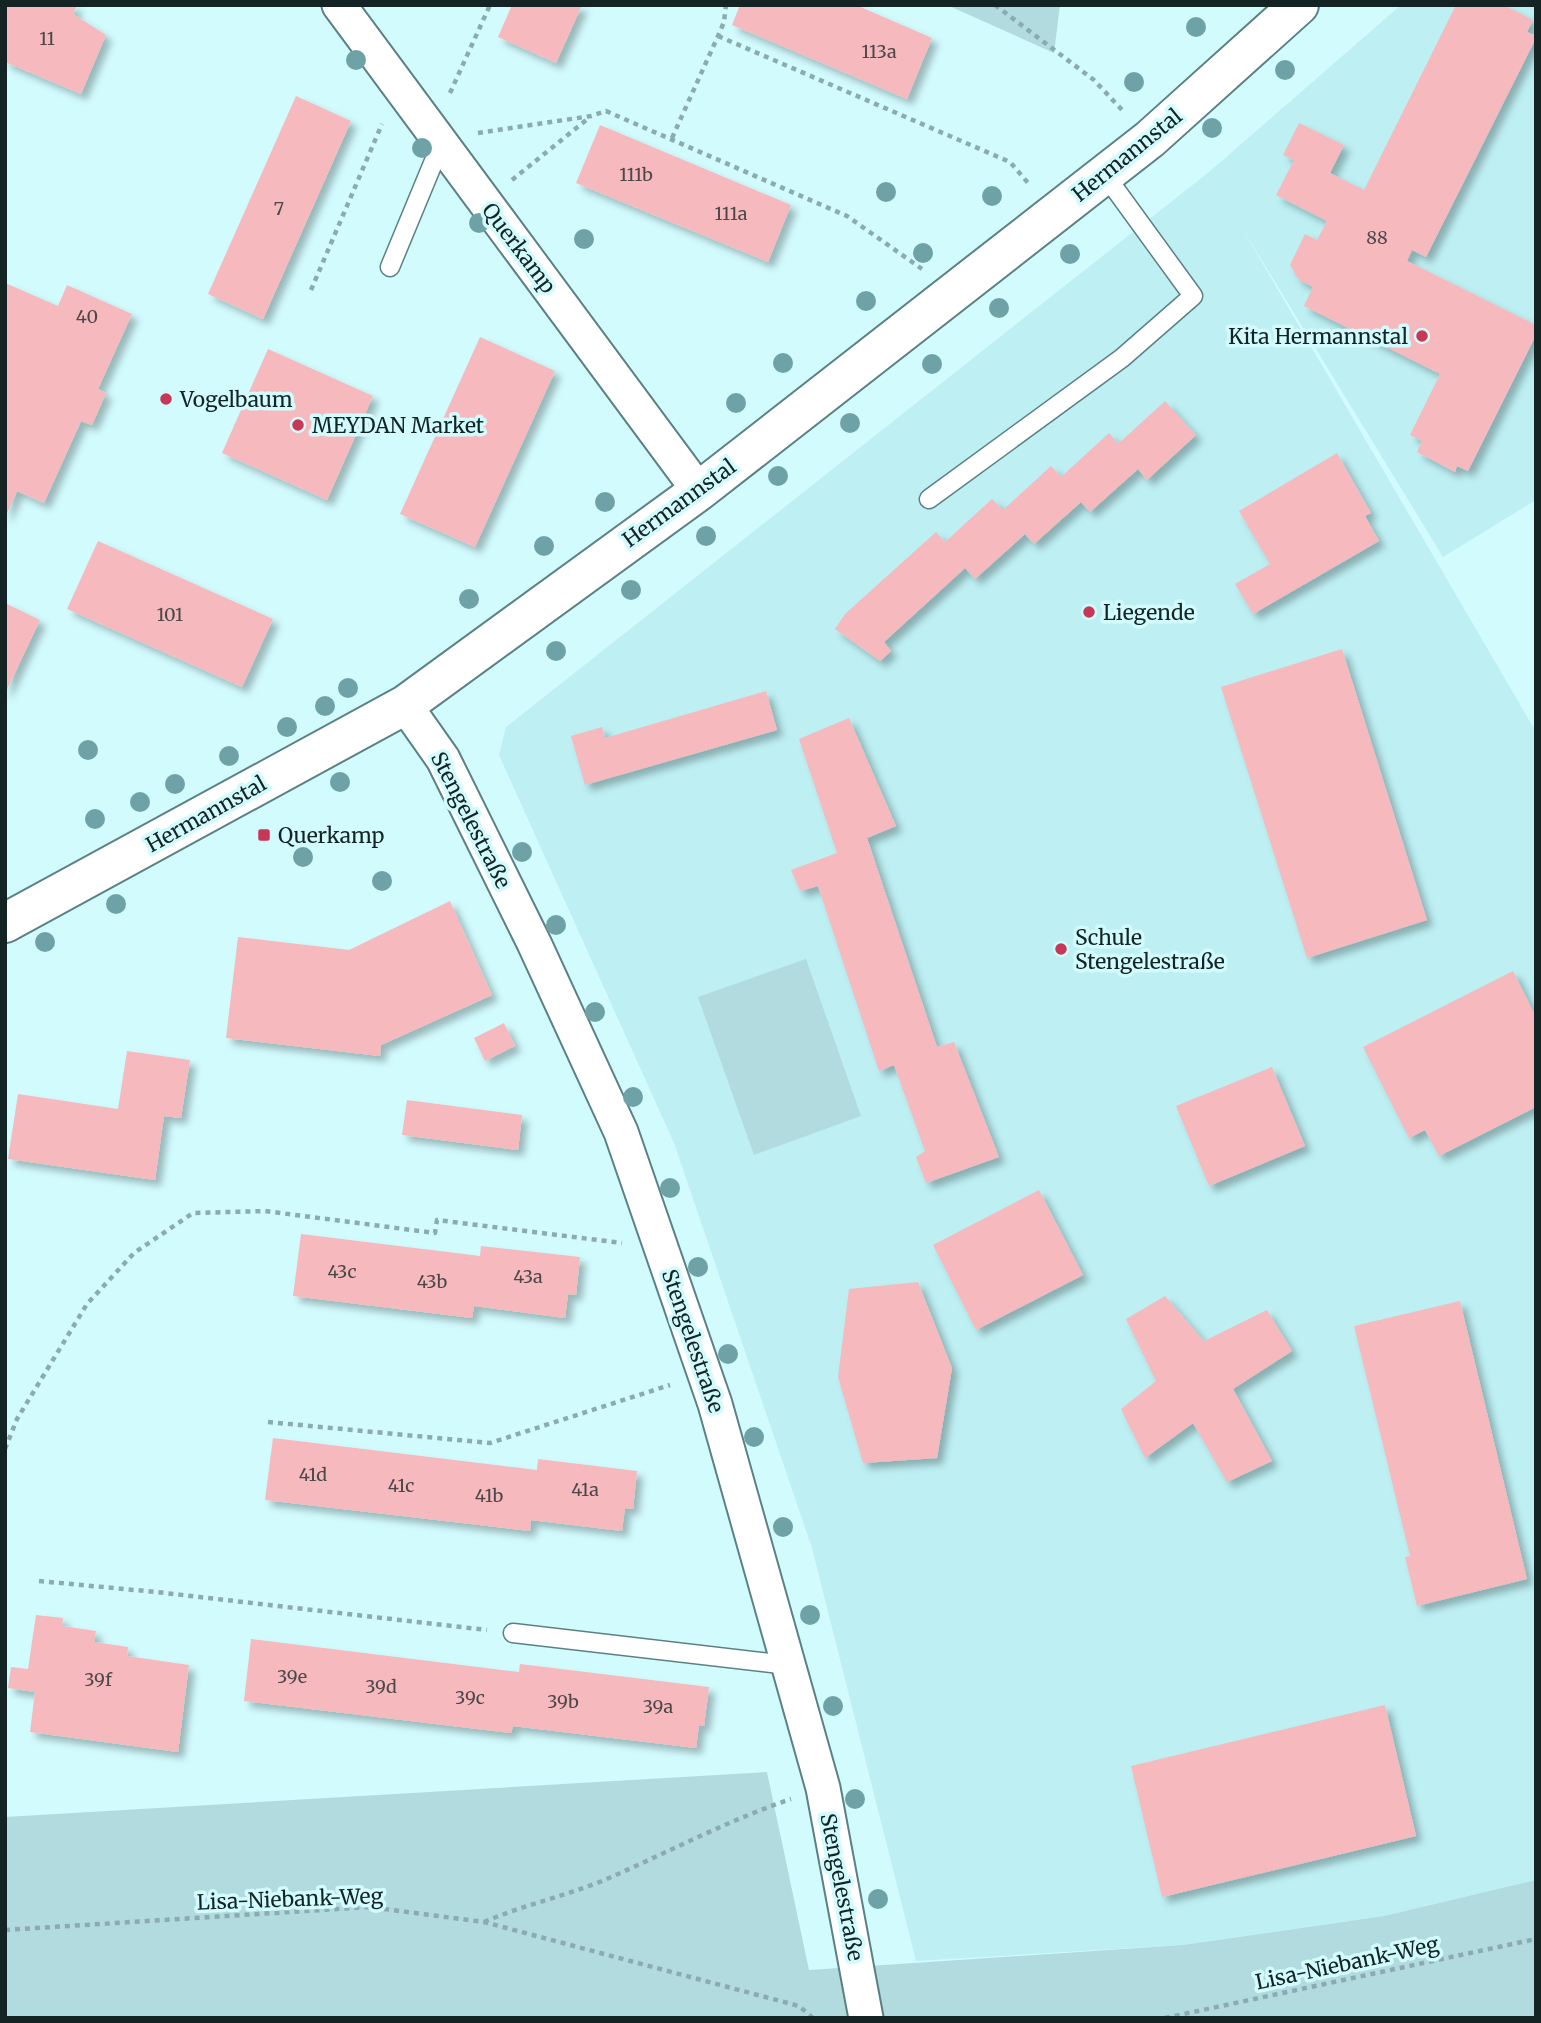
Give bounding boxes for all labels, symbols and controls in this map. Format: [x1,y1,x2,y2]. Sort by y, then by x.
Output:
house number: 11 [39,27,55,50]
house number: 113a [861,40,897,63]
street label: Hermannstal [1067,102,1188,207]
house number: 111b [619,163,653,186]
house number: 7 [274,197,284,220]
street label: Querkamp [476,197,562,299]
house number: 111a [715,202,748,225]
house number: 88 [1366,226,1388,249]
house number: 40 [76,305,98,328]
place label: Kita Hermannstal [1228,323,1408,350]
marker: Kita Hermannstal [1414,328,1430,344]
place label: Vogelbaum [179,386,293,413]
marker: Vogelbaum [158,391,174,407]
place label: MEYDAN Market [312,412,484,439]
marker: MEYDAN Market [290,417,306,433]
street label: Hermannstal [617,453,741,553]
place label: Liegende [1103,599,1195,626]
house number: 101 [157,603,183,626]
marker: Liegende [1081,604,1097,620]
street label: Stengelestraße [425,747,517,893]
street label: Hermannstal [141,770,271,858]
place label: Querkamp [278,822,385,849]
marker: Querkamp [256,827,272,843]
place label: Schule Stengelestraße [1075,924,1225,975]
marker: Schule Stengelestraße [1053,941,1069,957]
house number: 43c [327,1260,357,1283]
house number: 43a [513,1265,543,1288]
street label: Stengelestraße [656,1266,730,1416]
house number: 43b [417,1270,447,1293]
house number: 41d [299,1463,327,1486]
house number: 41c [388,1474,414,1497]
house number: 41a [571,1478,599,1501]
house number: 41b [475,1484,503,1507]
house number: 39e [277,1665,307,1688]
house number: 39f [84,1668,113,1691]
house number: 39d [365,1675,397,1698]
house number: 39c [455,1686,485,1709]
house number: 39b [547,1690,579,1713]
house number: 39a [643,1695,673,1718]
street label: Stengelestraße [814,1811,870,1963]
street label: Lisa-Niebank-Weg [196,1882,384,1916]
street label: Lisa-Niebank-Weg [1253,1930,1441,1996]

